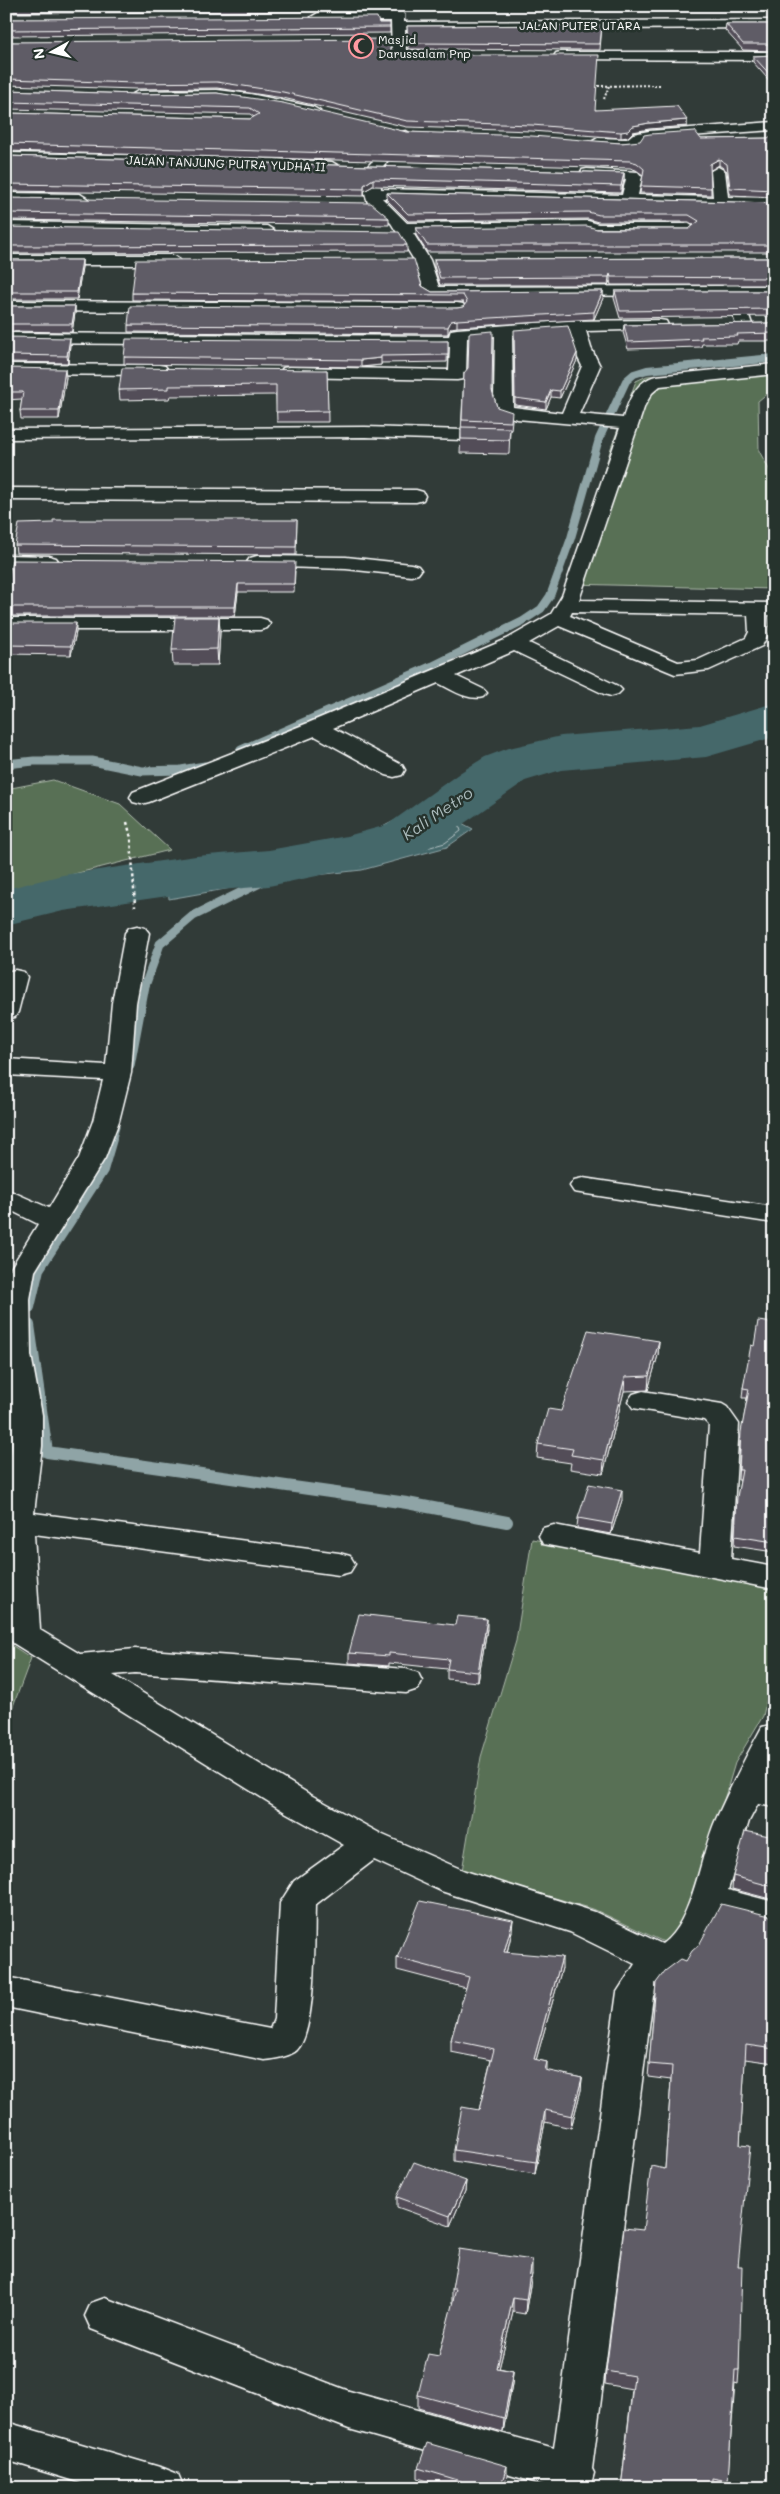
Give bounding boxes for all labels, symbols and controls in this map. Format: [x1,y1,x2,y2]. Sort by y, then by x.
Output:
street label: JALAN PUTER UTARA [519,17,641,33]
north arrow [28,28,78,78]
place label: Masjid Darussalam Pnp [378,31,471,61]
mosque icon: Masjid Darussalam Pnp [348,33,374,59]
text: N [28,47,49,60]
street label: JALAN TANJUNG PUTRA YUDHA II [126,152,326,174]
water label: Kali Metro [398,781,477,844]

